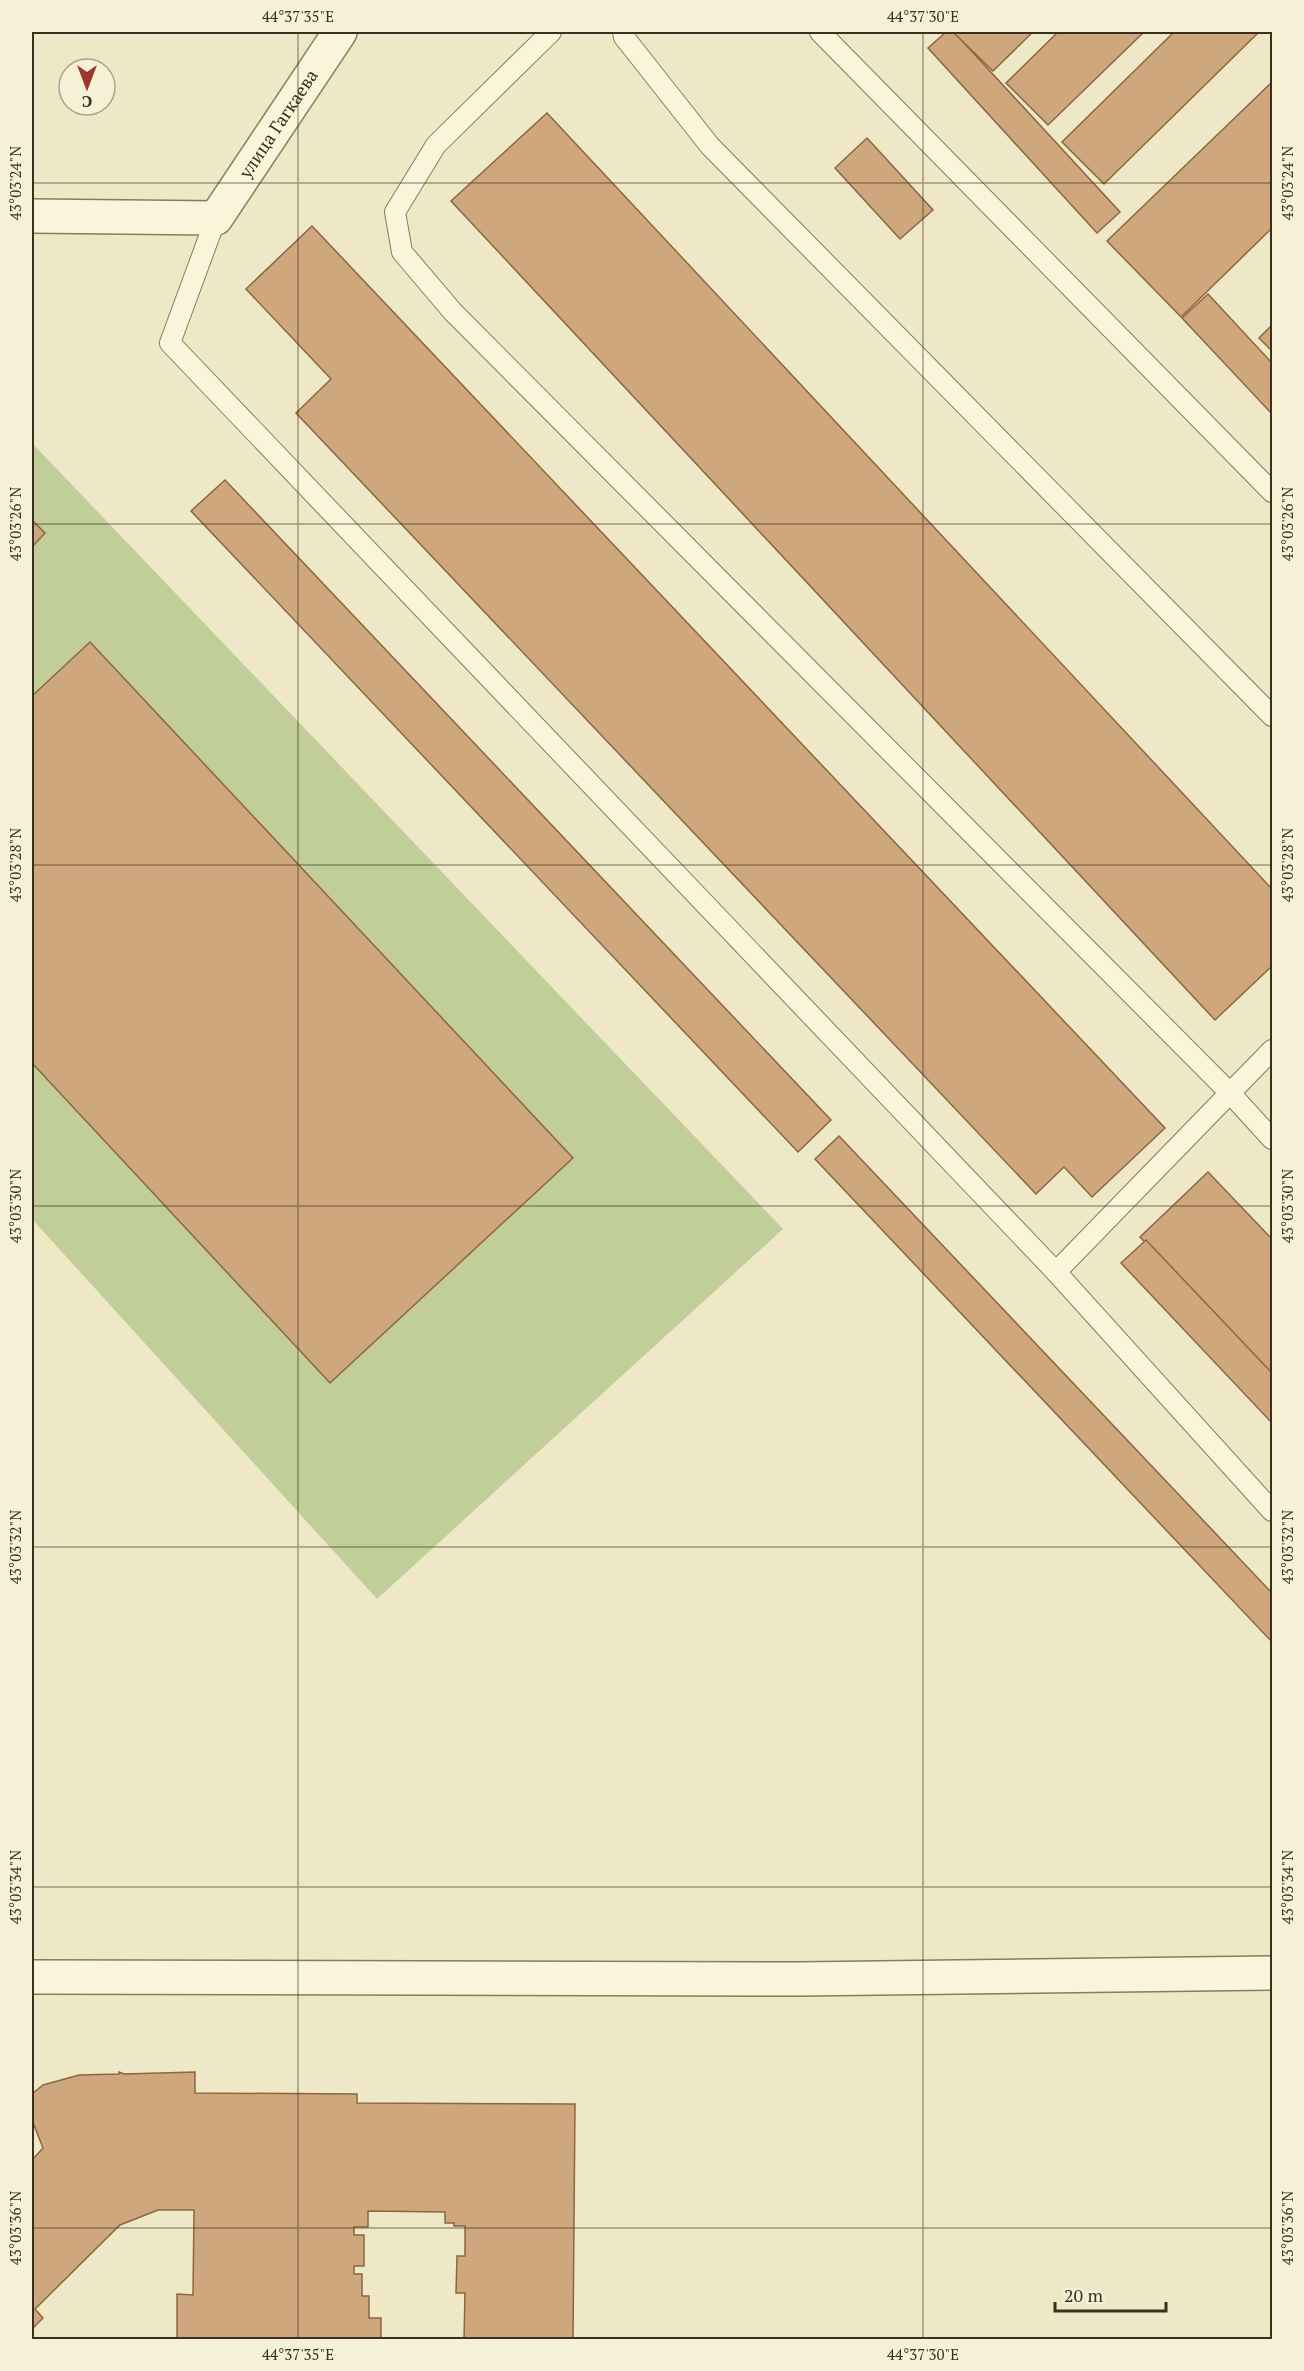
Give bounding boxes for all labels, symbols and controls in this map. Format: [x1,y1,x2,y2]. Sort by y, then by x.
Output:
text: 44°37'35"E [262,6,334,26]
text: 44°37'30"E [887,6,959,26]
north arrow [57,57,117,117]
street label: улица Гагкаева [232,64,323,183]
text: С [82,91,92,113]
text: 43°03'24"N [5,146,25,220]
text: 43°03'24"N [1277,146,1297,220]
text: 43°03'26"N [5,487,25,561]
text: 43°03'26"N [1277,487,1297,561]
text: 43°03'28"N [5,828,25,902]
text: 43°03'28"N [1277,828,1297,902]
text: 43°03'30"N [5,1169,25,1243]
text: 43°03'30"N [1277,1169,1297,1243]
text: 43°03'32"N [5,1510,25,1584]
text: 43°03'32"N [1277,1510,1297,1584]
text: 43°03'34"N [5,1850,25,1924]
text: 43°03'34"N [1277,1850,1297,1924]
text: 43°03'36"N [5,2191,25,2265]
text: 43°03'36"N [1277,2191,1297,2265]
scale bar [1055,2275,1166,2313]
text: 20 m [1064,2283,1104,2307]
text: 44°37'35"E [262,2344,334,2364]
text: 44°37'30"E [887,2344,959,2364]

